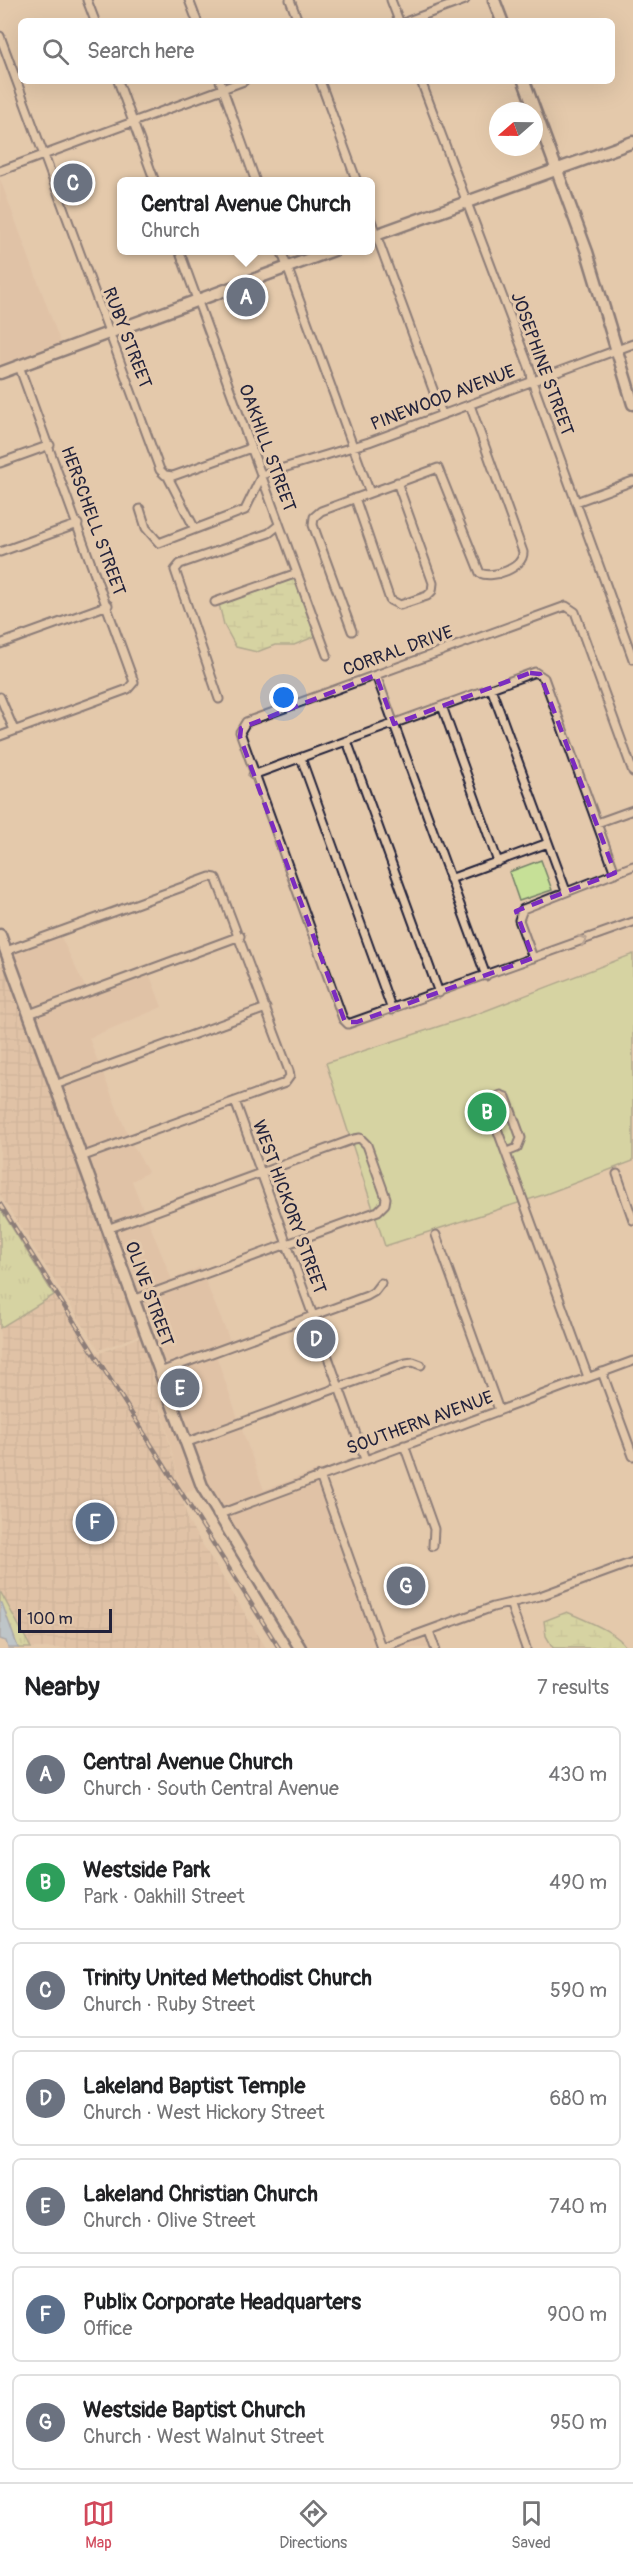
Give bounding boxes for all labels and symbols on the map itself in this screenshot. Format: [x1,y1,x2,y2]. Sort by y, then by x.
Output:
north arrow [489,102,543,156]
pin: C [54,160,92,206]
pin: A [226,274,266,320]
street label: RUBY STREET [97,284,157,392]
street label: JOSEPHINE STREET [505,289,579,439]
street label: PINEWOOD AVENUE [367,360,519,436]
street label: OAKHILL STREET [233,381,301,515]
street label: HERSCHELL STREET [55,443,131,599]
street label: CORRAL DRIVE [340,620,456,682]
your location [269,683,298,712]
one-way arrow [577,935,588,947]
pin: B [468,1090,506,1134]
street label: WEST HICKORY STREET [247,1117,331,1297]
street label: OLIVE STREET [119,1238,179,1350]
pin: D [296,1316,336,1362]
pin: E [160,1366,200,1410]
street label: SOUTHERN AVENUE [344,1386,496,1460]
pin: F [76,1500,115,1544]
pin: G [386,1564,426,1608]
scale bar [18,1606,112,1634]

